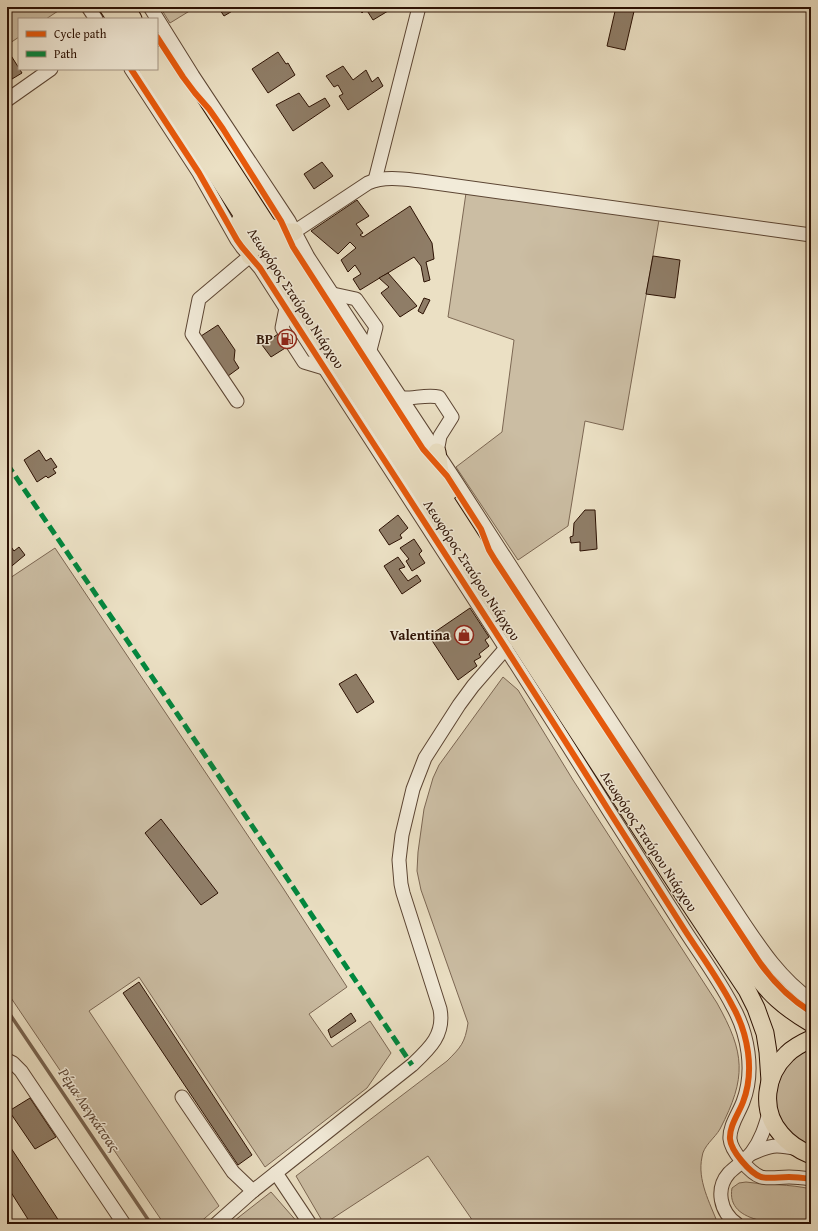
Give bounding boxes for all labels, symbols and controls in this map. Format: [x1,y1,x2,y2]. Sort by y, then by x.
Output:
legend [18,18,158,70]
text: Cycle path [54,25,107,42]
text: Path [54,45,77,62]
street label: Λεωφόρος Σταύρου Νιάρχου [243,223,349,373]
fuel station icon: BP [276,328,298,350]
place label: BP [256,329,273,349]
street label: Λεωφόρος Σταύρου Νιάρχου [419,495,525,645]
shop icon: Valentina [453,624,475,646]
place label: Valentina [390,625,451,645]
street label: Λεωφόρος Σταύρου Νιάρχου [596,766,702,916]
water label: Ρέμα Λαγκάτσας [53,1063,126,1157]

